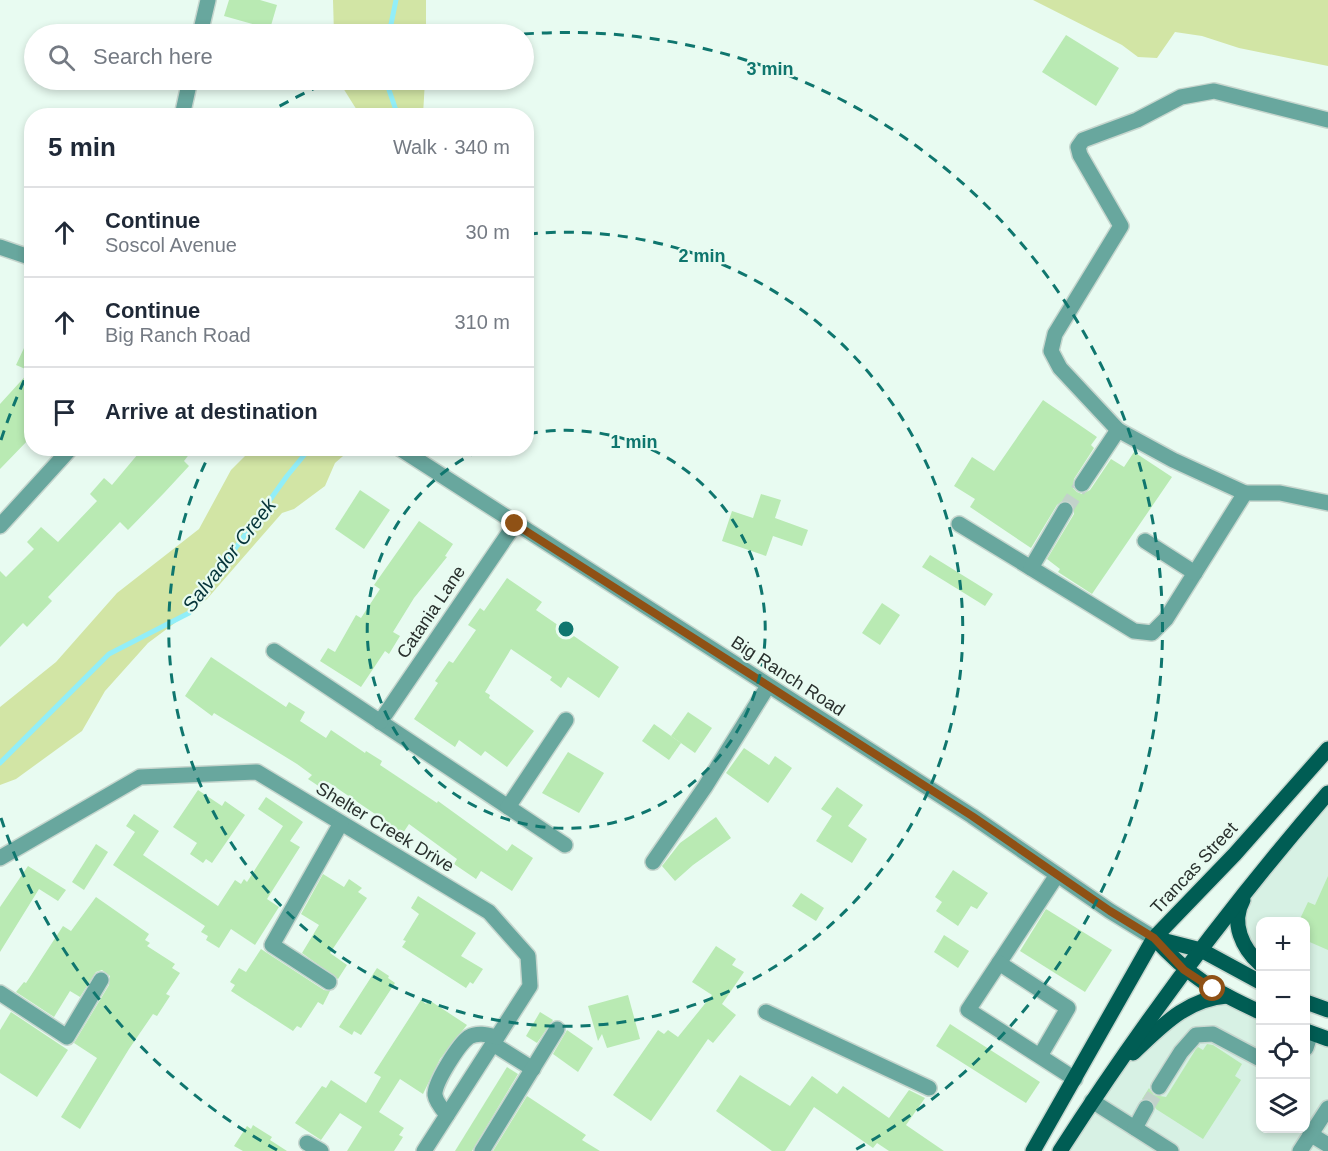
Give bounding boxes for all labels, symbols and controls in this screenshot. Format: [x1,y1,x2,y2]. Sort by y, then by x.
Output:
search box [24,24,534,90]
icon: search [45,41,78,74]
text: Search here [93,44,213,69]
text: 3 min [746,59,794,79]
text: 5 min [48,132,116,162]
text: Walk · 340 m [393,136,510,158]
text: Continue [105,208,200,233]
icon: ahead [48,216,81,249]
text: 30 m [466,221,510,243]
text: Soscol Avenue [105,234,237,256]
text: 2 min [678,246,726,266]
text: Continue [105,298,200,323]
icon: ahead [48,306,81,339]
text: 310 m [454,311,510,333]
text: Big Ranch Road [105,324,251,346]
icon: arrive [48,396,81,429]
text: Arrive at destination [105,399,318,424]
text: 1 min [610,432,658,452]
water label: Salvador Creek [178,493,281,616]
route end [501,510,527,536]
street label: Catania Lane [393,562,469,662]
centre of rings [556,619,576,639]
street label: Big Ranch Road [728,632,848,720]
street label: Shelter Creek Drive [313,778,457,876]
street label: Trancas Street [1147,818,1241,918]
map controls [1256,917,1310,1133]
button: + [1256,917,1310,971]
button: − [1256,971,1310,1025]
route start [1199,975,1225,1001]
button: locate [1256,1025,1310,1079]
button: layers [1256,1079,1310,1133]

